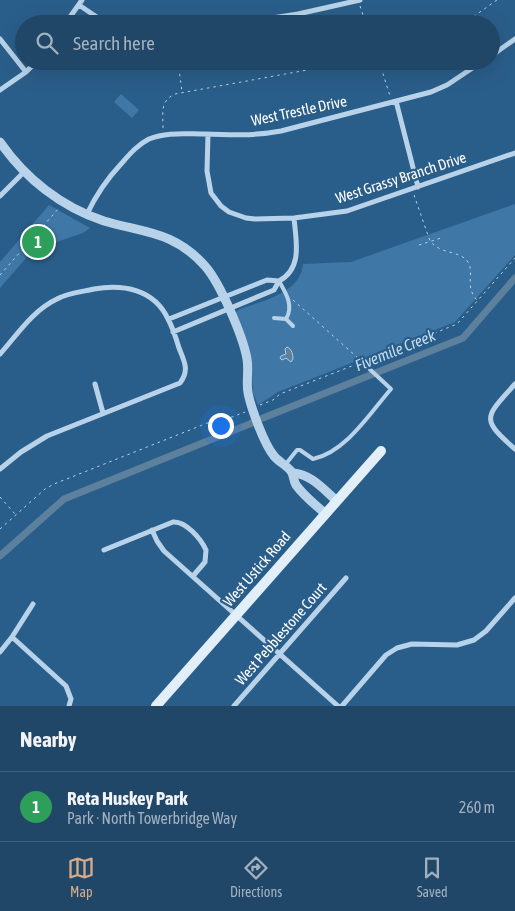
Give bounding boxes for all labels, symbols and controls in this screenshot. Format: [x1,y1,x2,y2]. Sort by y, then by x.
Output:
search box [15,15,500,70]
icon: search [33,29,61,57]
text: Search here [73,32,155,54]
street label: West Trestle Drive [250,92,348,129]
street label: West Grassy Branch Drive [333,148,468,207]
pin: 1 [22,223,54,261]
water label: Fivemile Creek [352,325,439,374]
your location [208,413,234,439]
street label: West Ustick Road [219,528,294,610]
street label: West Pebblestone Court [232,579,330,688]
text: Nearby [20,727,76,751]
text: Reta Huskey Park [67,787,188,809]
text: 1 [32,798,40,816]
text: 260 m [459,798,495,816]
text: Park · North Towerbridge Way [67,809,237,827]
tab: Map [67,854,95,900]
tab: Directions [230,854,282,900]
tab: Saved [417,854,448,900]

